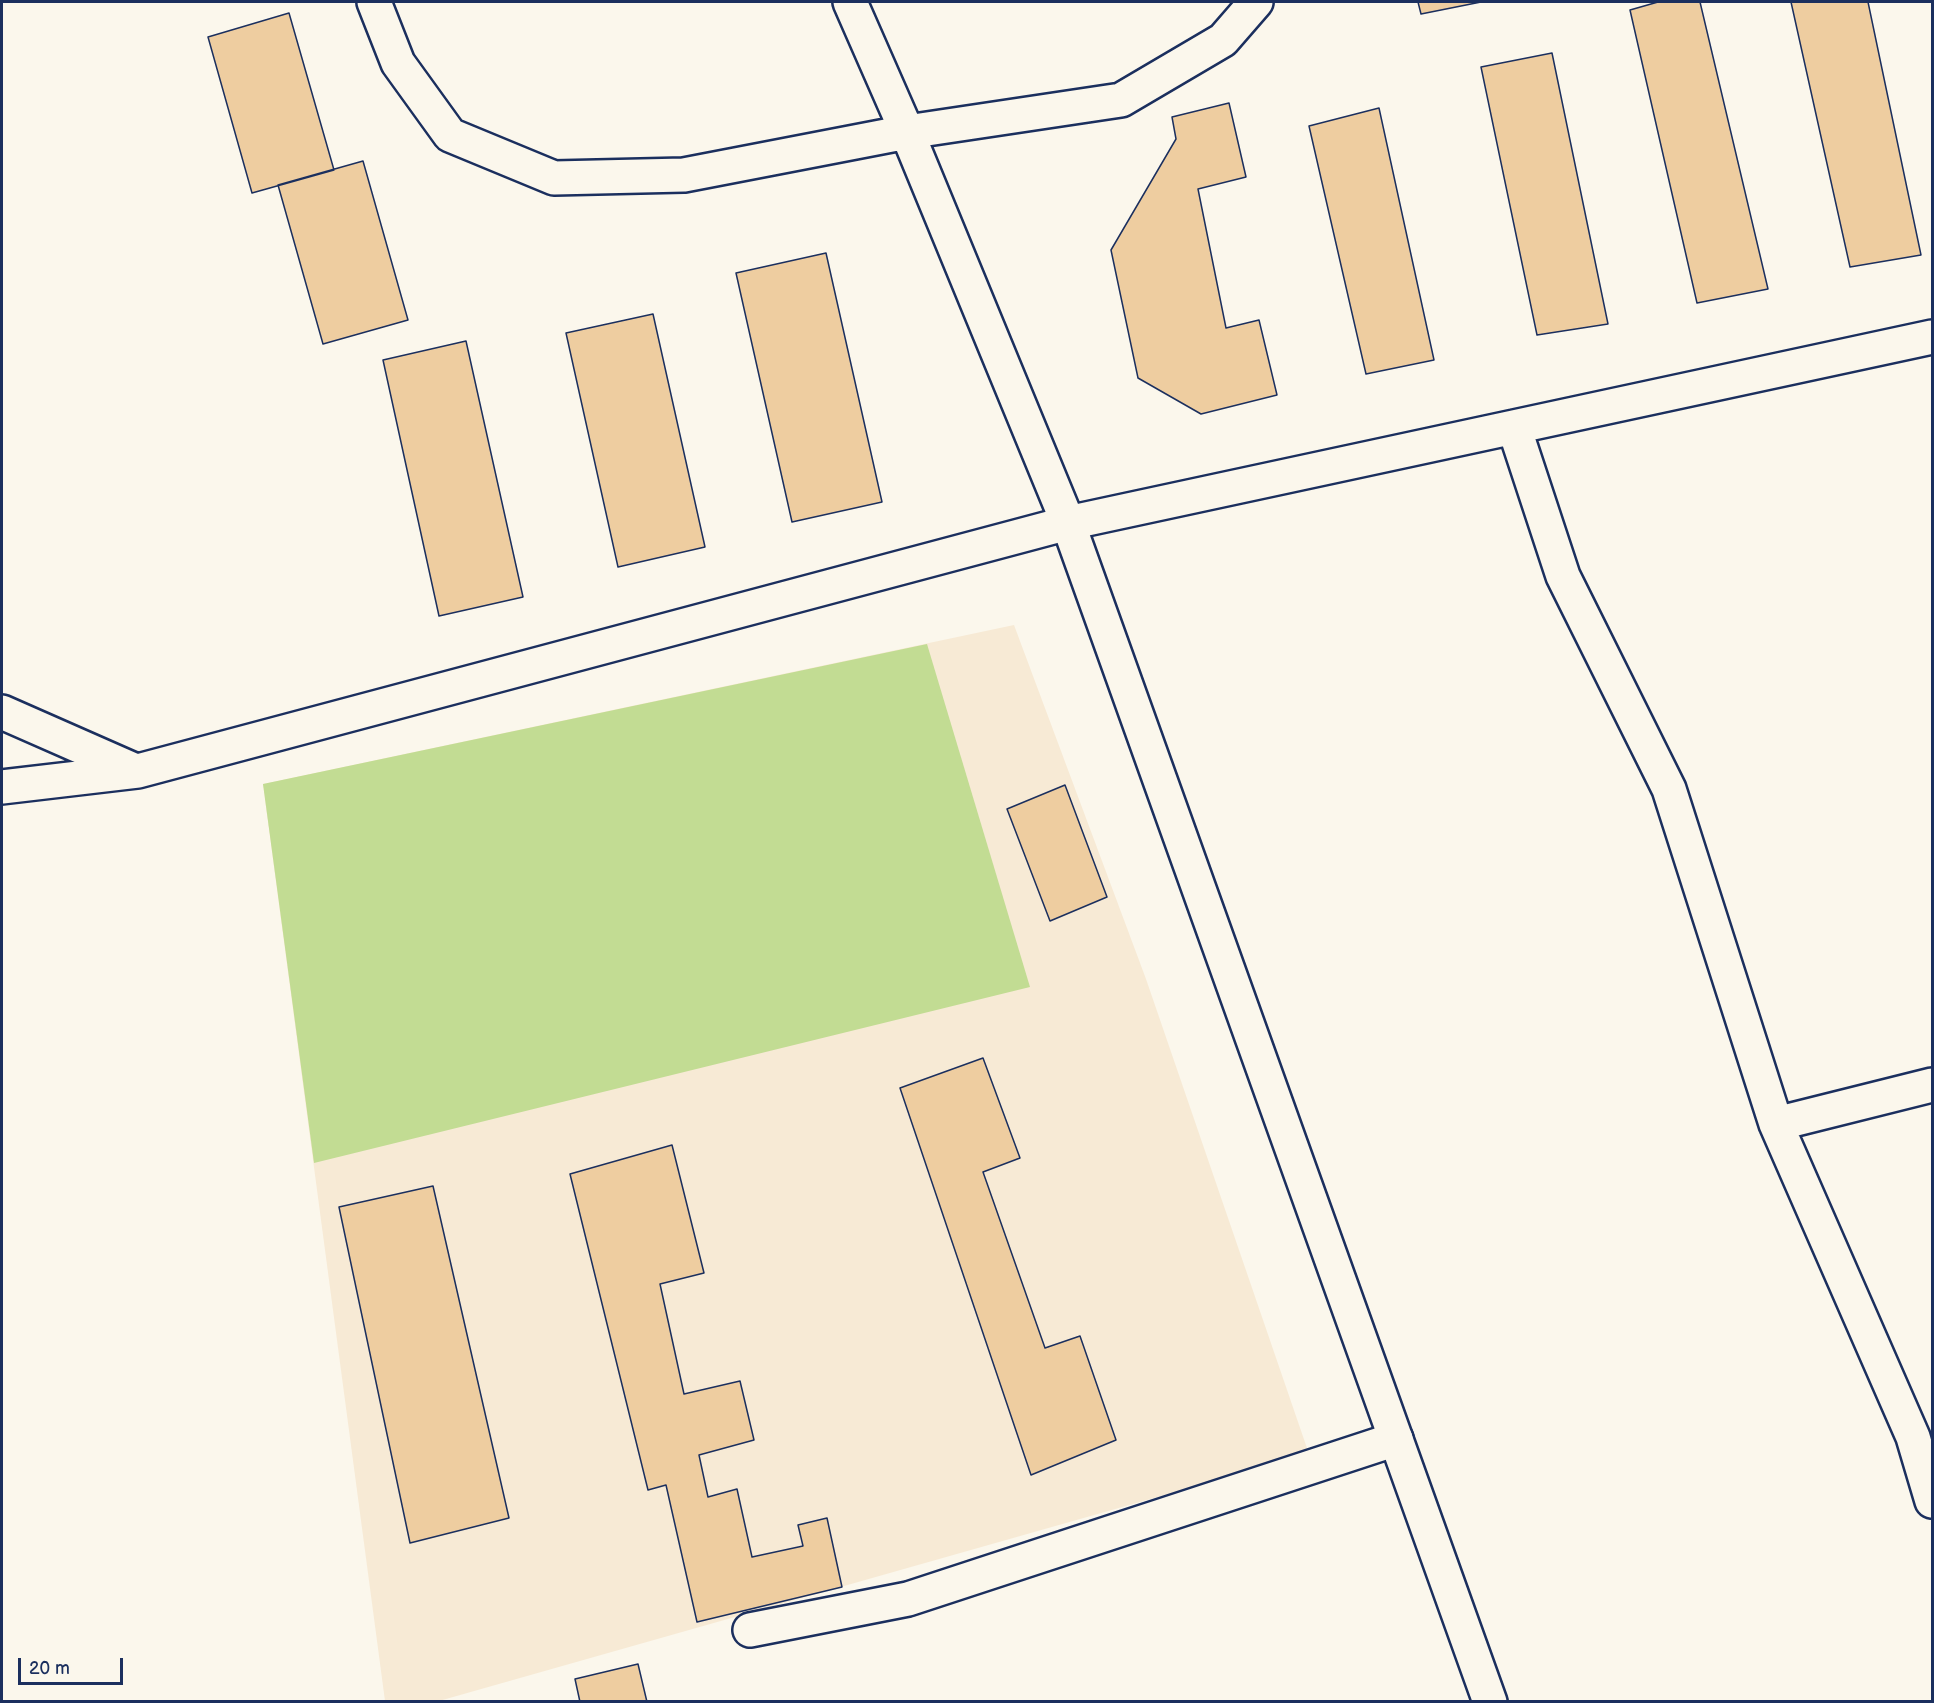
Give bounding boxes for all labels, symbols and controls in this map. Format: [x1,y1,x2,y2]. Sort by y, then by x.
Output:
scale bar [21,1646,126,1684]
text: 20 m [29,1658,70,1679]

